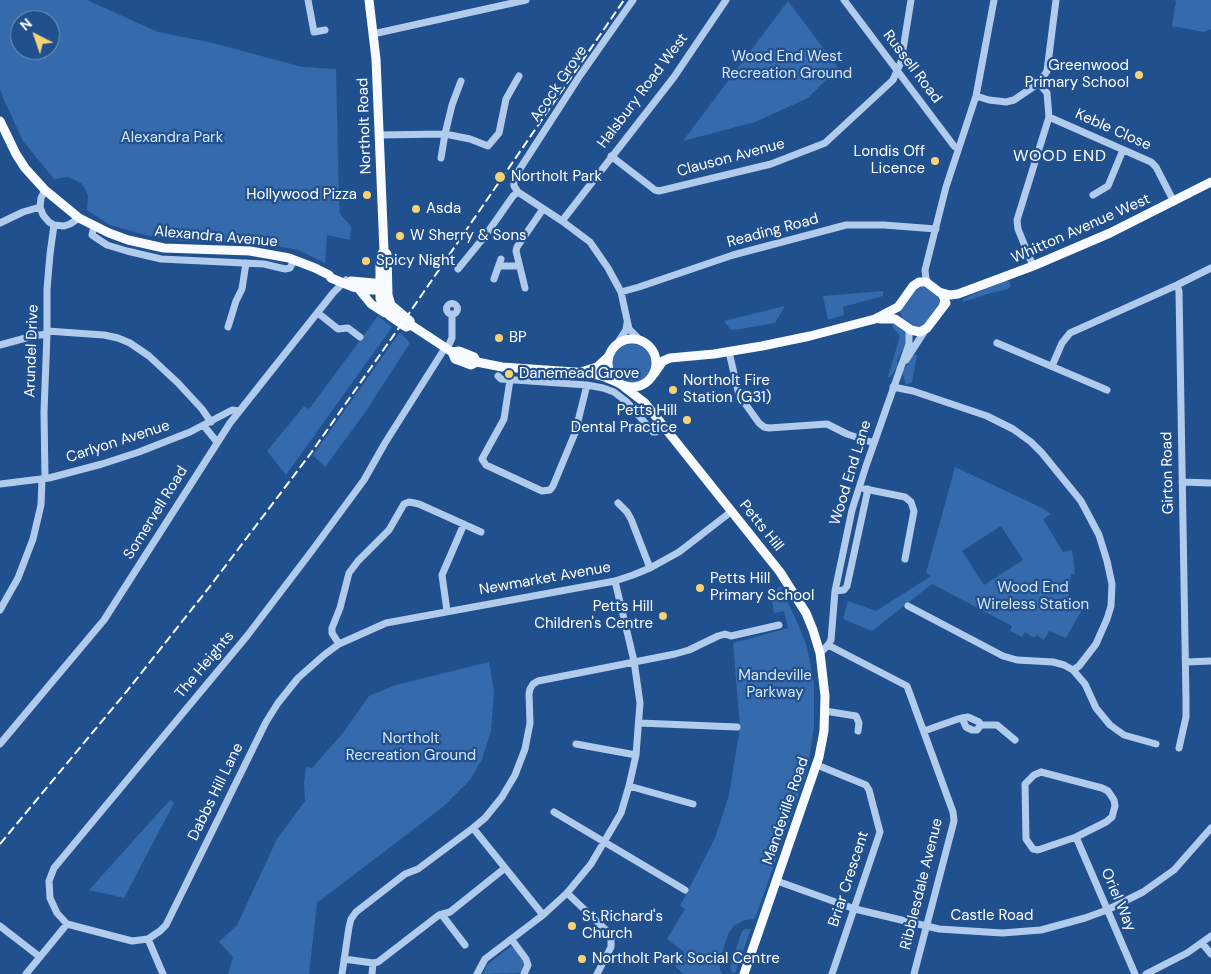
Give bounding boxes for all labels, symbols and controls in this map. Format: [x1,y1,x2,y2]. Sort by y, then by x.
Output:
north arrow [10,10,60,60]
text: N [16,14,36,35]
street label: Russell Road [879,27,945,107]
street label: Halsbury Road West [594,30,692,152]
street label: Acock Grove [527,42,591,126]
park label: Wood End West Recreation Ground [722,48,852,83]
place label: Greenwood Primary School [1025,57,1129,92]
marker: Greenwood Primary School [1133,69,1145,81]
street label: Northolt Road [354,78,376,174]
street label: Keble Close [1072,105,1154,155]
park label: Alexandra Park [121,129,223,147]
street label: Clauson Avenue [675,135,787,181]
place label: Londis Off Licence [854,143,925,178]
district label: WOOD END [1012,147,1108,167]
marker: Londis Off Licence [929,155,941,167]
place label: Northolt Park [511,168,602,186]
marker: Northolt Park [493,170,507,184]
place label: Hollywood Pizza [246,186,357,204]
marker: Hollywood Pizza [361,189,373,201]
street label: Whitton Avenue West [1009,190,1153,268]
place label: Asda [426,200,461,218]
marker: Asda [410,203,422,215]
street label: Reading Road [725,210,821,252]
street label: Alexandra Avenue [154,223,278,251]
place label: W Sherry & Sons [410,227,527,245]
marker: W Sherry & Sons [394,230,406,242]
place label: Spicy Night [376,252,455,270]
marker: Spicy Night [360,255,372,267]
street label: Arundel Drive [21,304,43,398]
place label: BP [509,329,527,347]
marker: BP [493,332,505,344]
place label: Danemead Grove [519,365,639,383]
marker: Danemead Grove [503,368,515,380]
place label: Northolt Fire Station (G31) [683,372,771,407]
marker: Northolt Fire Station (G31) [667,384,679,396]
place label: Petts Hill Dental Practice [571,402,677,437]
marker: Petts Hill Dental Practice [681,414,693,426]
street label: Carlyon Avenue [64,417,172,467]
street label: Wood End Lane [827,418,875,528]
street label: Girton Road [1158,432,1178,514]
street label: Somervell Road [120,463,192,563]
street label: Petts Hill [735,497,787,555]
street label: Newmarket Avenue [478,559,612,599]
place label: Petts Hill Primary School [710,570,814,605]
park label: Wood End Wireless Station [977,579,1089,614]
marker: Petts Hill Primary School [694,582,706,594]
place label: Petts Hill Children's Centre [534,598,653,633]
marker: Petts Hill Children's Centre [657,610,669,622]
street label: The Heights [172,628,238,702]
park label: Mandeville Parkway [738,667,812,702]
park label: Northolt Recreation Ground [346,730,476,765]
street label: Dabbs Hill Lane [185,740,247,844]
street label: Mandeville Road [759,755,813,867]
street label: Ribblesdale Avenue [897,816,947,952]
street label: Briar Crescent [825,829,873,929]
street label: Oriel Way [1097,866,1139,934]
street label: Castle Road [951,907,1033,925]
place label: St Richard's Church [582,908,663,943]
marker: St Richard's Church [566,920,578,932]
place label: Northolt Park Social Centre [592,950,780,968]
marker: Northolt Park Social Centre [576,953,588,965]

